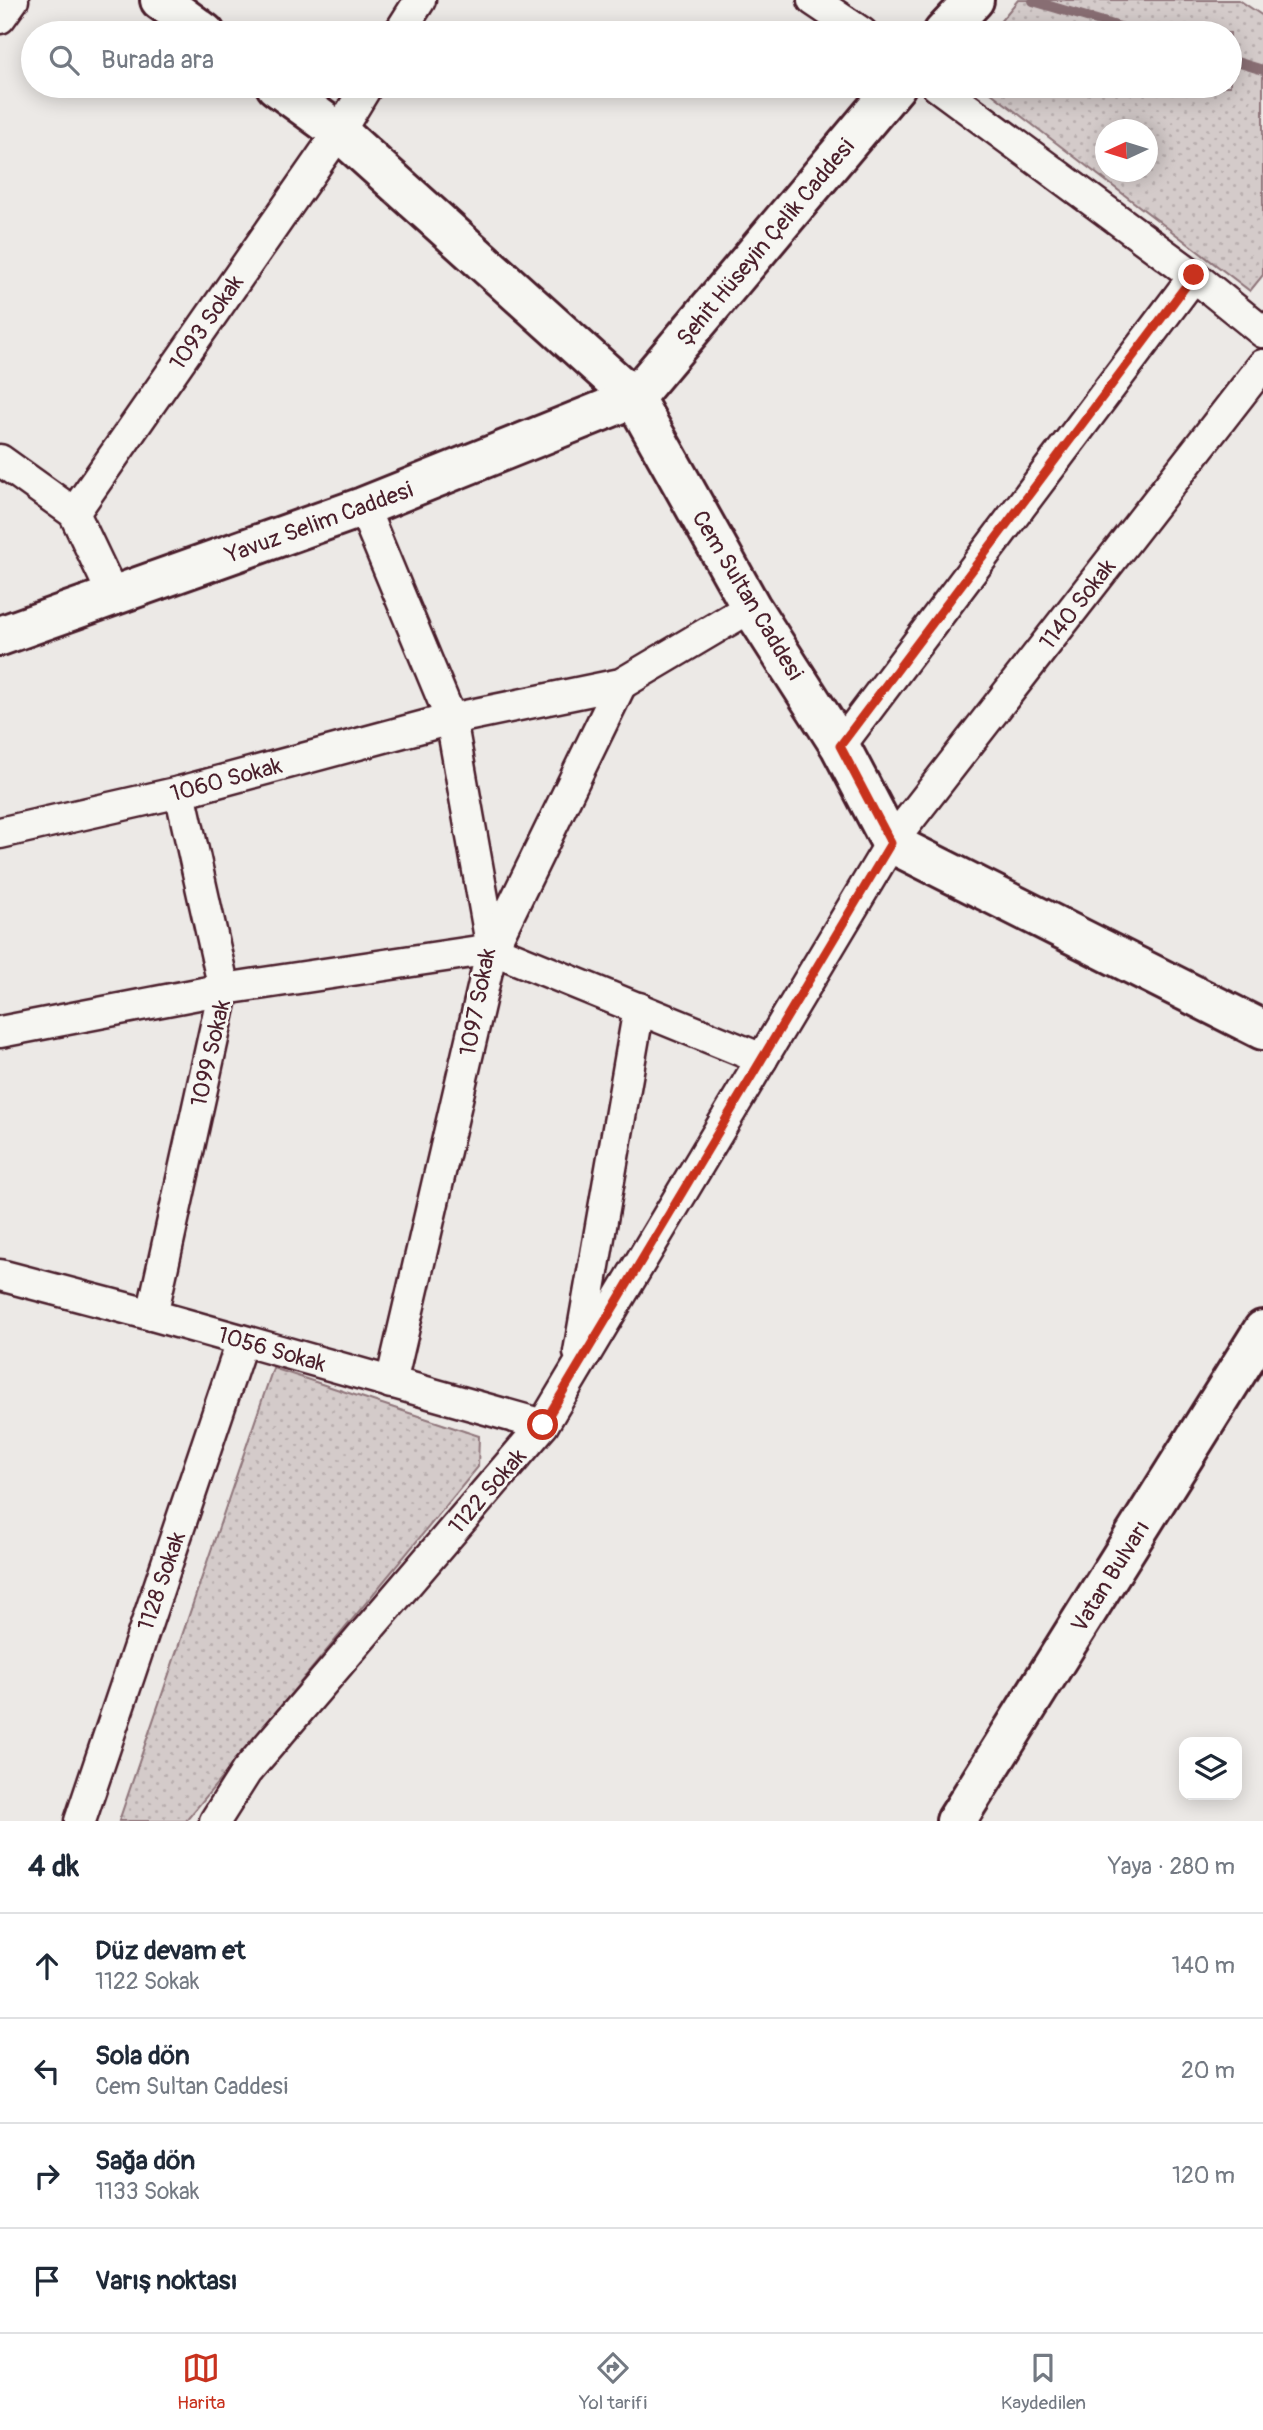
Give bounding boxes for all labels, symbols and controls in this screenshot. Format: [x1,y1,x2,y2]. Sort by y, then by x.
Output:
search box [21,21,1242,98]
icon: search [45,41,83,79]
text: Burada ara [101,44,214,76]
north arrow [1095,119,1158,182]
street label: Şehit Hüseyin Çelik Caddesi [670,133,861,352]
route end [1178,259,1209,290]
street label: 1093 Sokak [163,269,250,376]
street label: Yavuz Selim Caddesi [220,475,417,570]
street label: Cem Sultan Caddesi [685,505,810,685]
street label: 1140 Sokak [1033,553,1122,656]
street label: 1060 Sokak [167,751,286,808]
street label: 1097 Sokak [453,945,502,1059]
street label: 1099 Sokak [184,996,237,1109]
street label: 1056 Sokak [214,1320,330,1379]
route start [527,1409,558,1440]
street label: 1122 Sokak [442,1442,533,1540]
street label: Vatan Bulvarı [1065,1515,1156,1638]
street label: 1128 Sokak [131,1527,192,1635]
map controls [1179,1737,1242,1800]
button: layers [1179,1737,1242,1800]
text: 4 dk [28,1848,79,1885]
text: Yaya · 280 m [1108,1852,1235,1881]
text: Düz devam et [95,1935,246,1967]
icon: ahead [28,1947,66,1985]
text: 140 m [1172,1951,1235,1980]
text: 1122 Sokak [95,1967,199,1996]
text: Sola dön [95,2040,190,2072]
icon: left [28,2052,66,2090]
text: 20 m [1181,2056,1235,2085]
text: Cem Sultan Caddesi [95,2072,288,2101]
text: Sağa dön [95,2145,195,2177]
icon: right [28,2157,66,2195]
text: 120 m [1172,2161,1235,2190]
text: 1133 Sokak [95,2177,199,2206]
icon: arrive [28,2262,66,2300]
text: Varış noktası [95,2265,237,2297]
tab: Harita [177,2349,225,2415]
tab: Yol tarifi [579,2349,647,2415]
tab: Kaydedilen [1001,2349,1086,2415]

